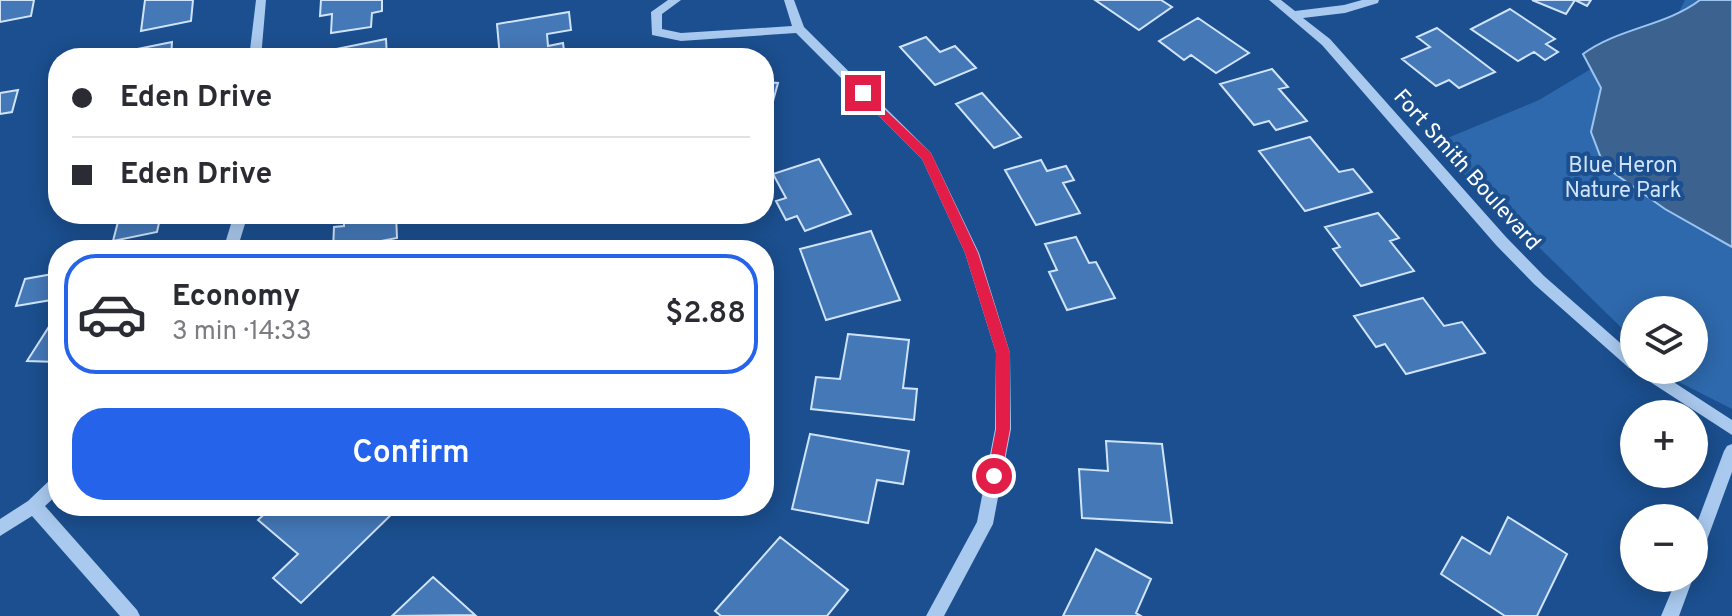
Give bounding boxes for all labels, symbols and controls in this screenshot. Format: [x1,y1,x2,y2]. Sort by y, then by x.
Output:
route end [845,75,881,111]
text: Eden Drive [120,80,272,117]
street label: Fort Smith Boulevard [1387,85,1546,257]
park label: Blue Heron Nature Park [1565,153,1681,205]
text: Eden Drive [120,157,272,194]
icon: car [76,278,148,350]
text: Economy [172,279,300,316]
text: $2.88 [665,296,746,333]
map controls [1620,296,1708,592]
button: layers [1620,296,1708,384]
text: 3 min · 14:33 [172,316,312,349]
button: + [1620,400,1708,488]
button: Confirm [72,408,750,500]
route start [976,458,1012,494]
button: − [1620,504,1708,592]

